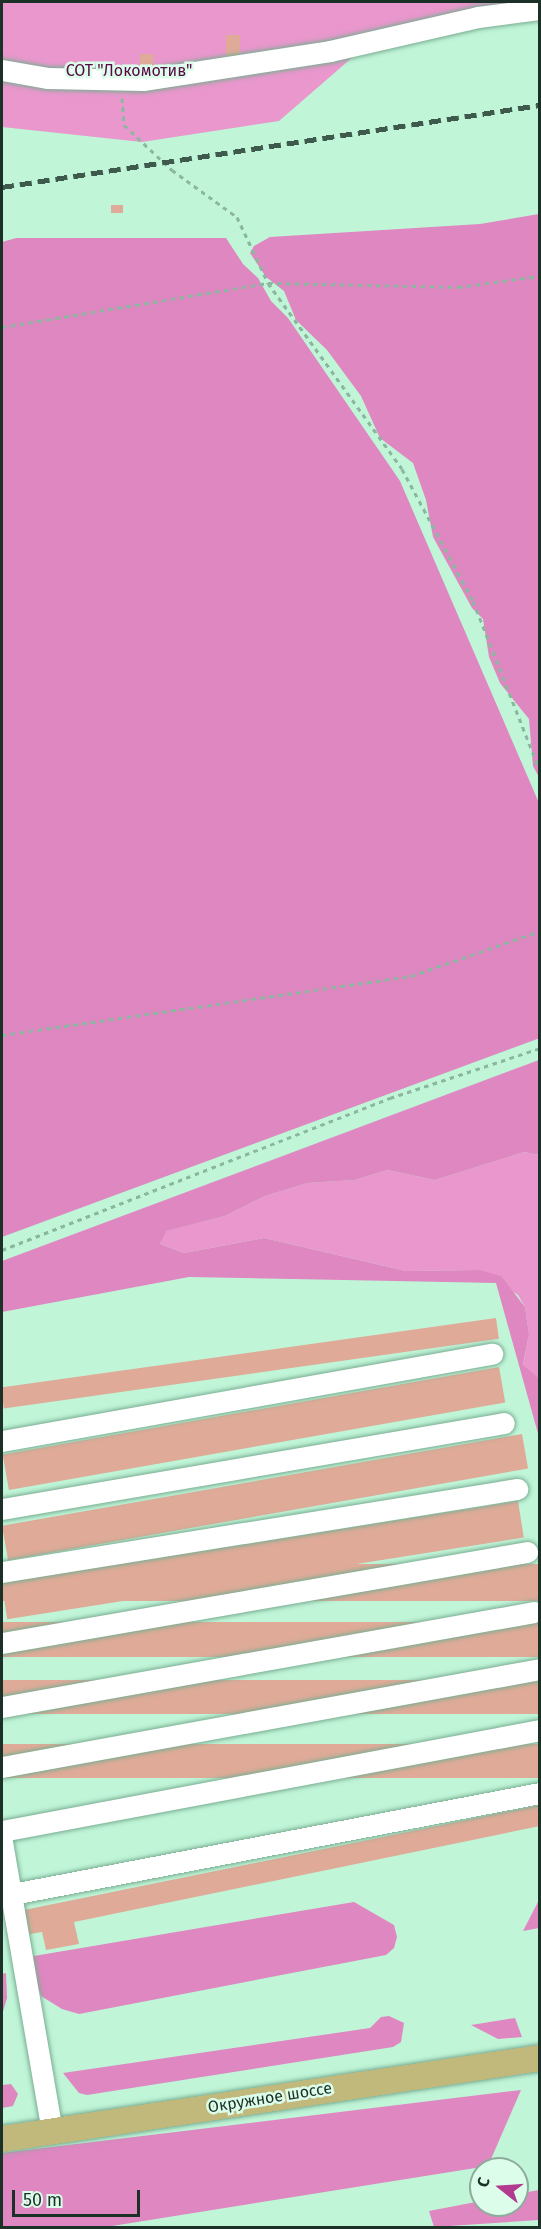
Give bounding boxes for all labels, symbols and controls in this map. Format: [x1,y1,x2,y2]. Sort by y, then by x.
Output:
park label: СОТ "Локомотив" [66,61,192,81]
street label: Окружное шоссе [207,2079,333,2117]
north arrow [469,2157,529,2217]
text: С [473,2175,494,2189]
scale bar [15,2178,142,2216]
text: 50 m [23,2189,62,2211]

